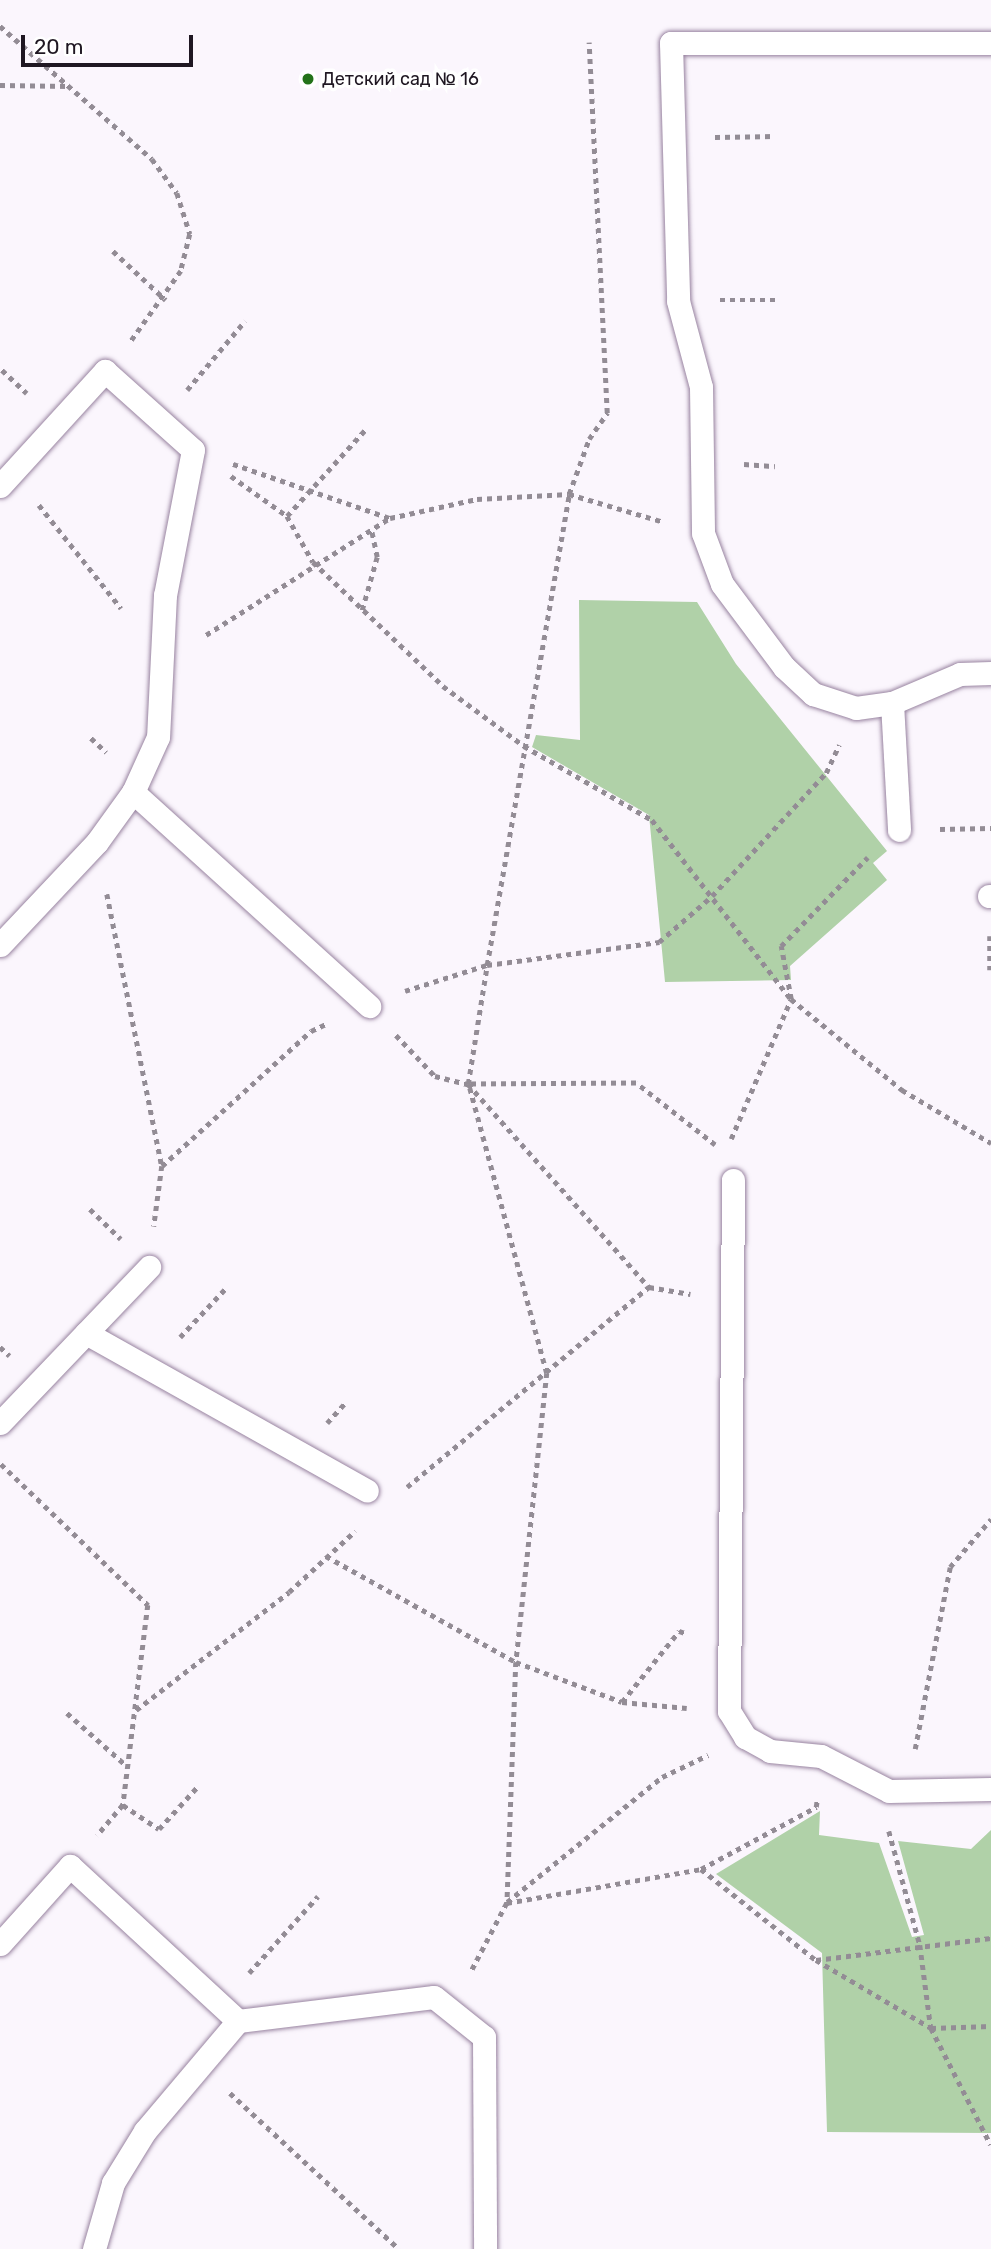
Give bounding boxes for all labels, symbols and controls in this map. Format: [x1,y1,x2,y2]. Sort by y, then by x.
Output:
scale bar [24,21,196,65]
text: 20 m [34,34,83,59]
place label: Детский сад № 16 [322,68,479,90]
marker: Детский сад № 16 [300,71,316,87]

